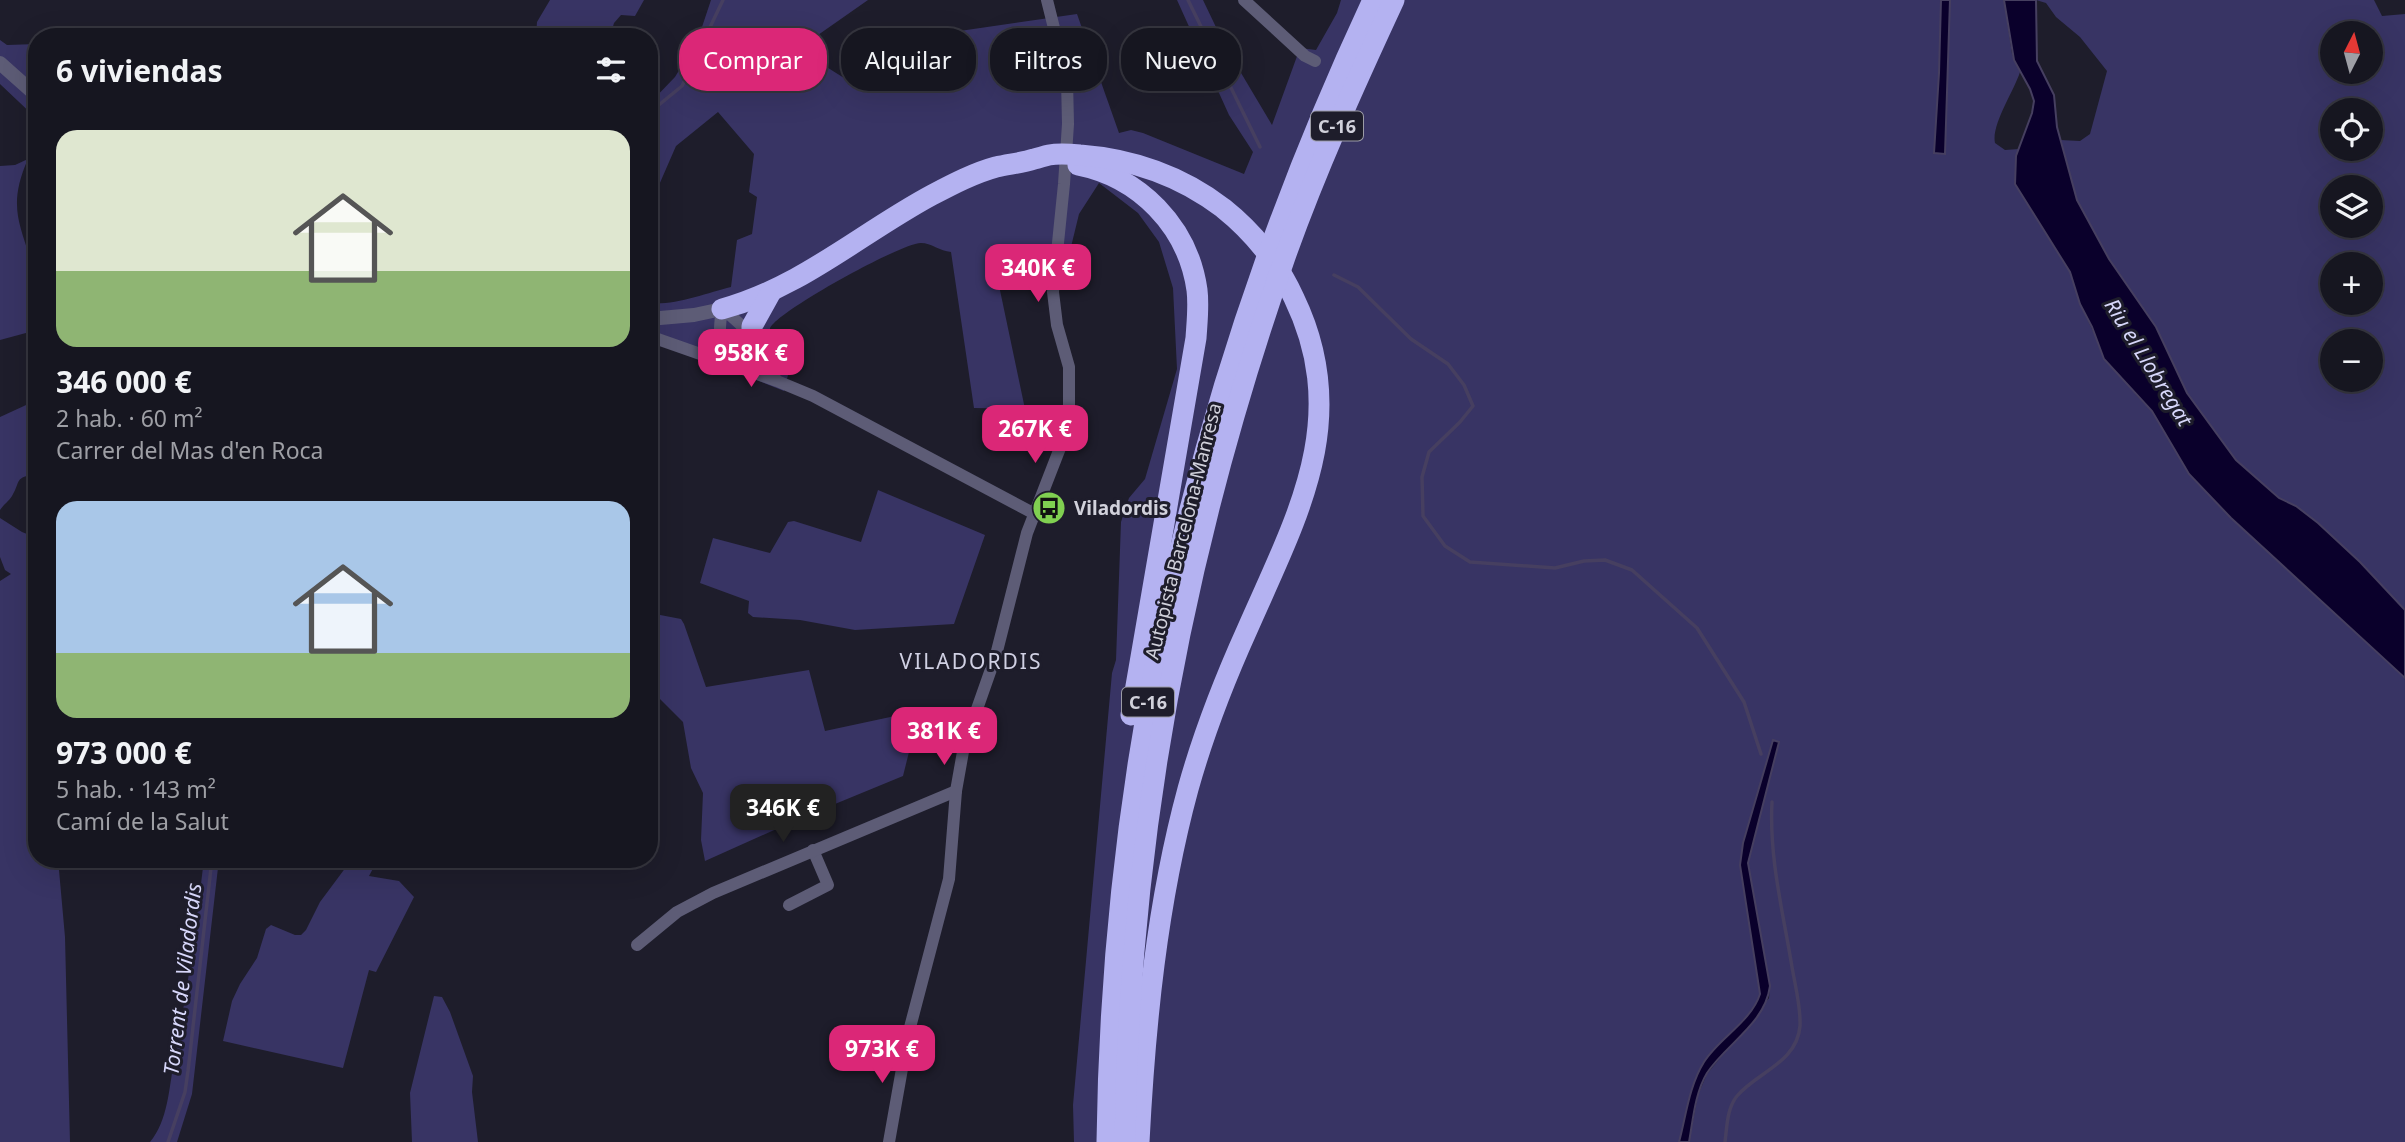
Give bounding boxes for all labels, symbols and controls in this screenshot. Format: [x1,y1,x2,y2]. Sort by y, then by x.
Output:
north arrow [2320,21,2384,84]
map controls [2320,21,2383,392]
chip: Comprar [679,28,827,91]
chip: Alquilar [841,28,976,91]
chip: Filtros [990,28,1107,91]
chip: Nuevo [1121,28,1241,91]
text: 6 viviendas [56,50,223,91]
icon: filters [592,51,630,89]
button: locate [2320,98,2383,161]
road number: C-16 [1311,112,1363,140]
icon: home [280,175,406,301]
button: layers [2320,175,2383,238]
pin: 340K € [981,244,1095,304]
text: 340K € [1001,251,1075,283]
button: + [2320,252,2383,315]
water label: Riu el Llobregat [2099,293,2200,432]
button: − [2320,329,2383,392]
pin: 958K € [694,330,808,389]
text: 958K € [714,336,788,368]
text: 346 000 € [56,361,192,402]
street label: Autopista Barcelona-Manresa [1139,400,1227,662]
text: 2 hab. · 60 m² [56,402,203,434]
pin: 267K € [978,406,1092,465]
text: 267K € [998,412,1072,444]
text: Carrer del Mas d'en Roca [56,434,324,466]
bus stop icon: Viladordis [1030,489,1068,527]
place label: Viladordis [1074,495,1168,521]
icon: home [280,546,406,672]
district label: VILADORDIS [900,647,1042,675]
road number: C-16 [1122,688,1174,716]
pin: 381K € [887,708,1001,767]
text: 381K € [907,714,981,746]
text: 973 000 € [56,732,192,773]
text: 5 hab. · 143 m² [56,773,216,805]
pin: 346K € [726,784,840,844]
text: 346K € [746,791,820,823]
text: Camí de la Salut [56,805,229,837]
water label: Torrent de Viladordis [156,881,208,1077]
pin: 973K € [825,1026,939,1085]
text: 973K € [845,1032,919,1064]

